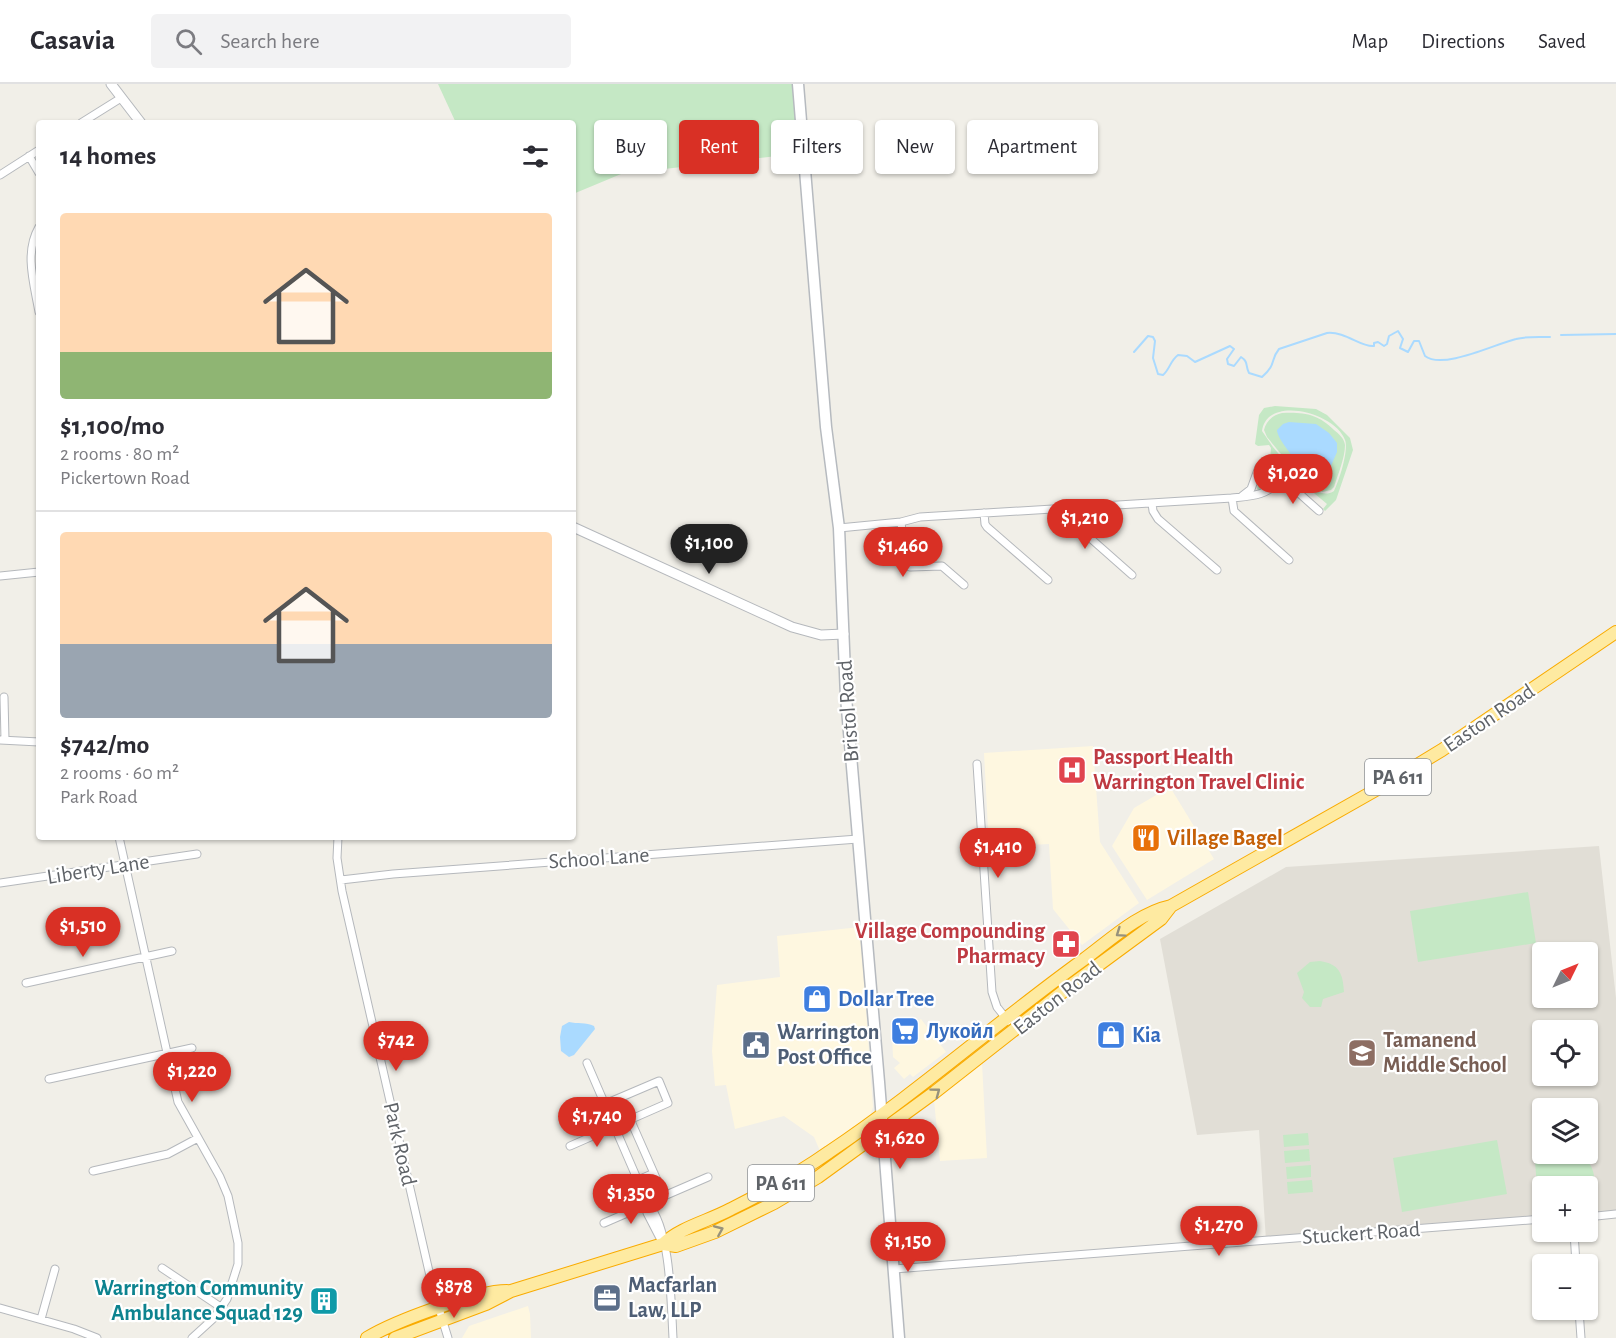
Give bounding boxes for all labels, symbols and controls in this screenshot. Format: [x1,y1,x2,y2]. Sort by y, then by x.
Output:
search box [151,14,571,68]
icon: search [172,25,205,58]
text: Casavia [30,27,115,55]
text: Search here [220,30,320,52]
text: Map [1352,31,1388,52]
text: Directions [1421,31,1505,52]
text: Saved [1538,31,1586,52]
chip: Buy [594,120,667,174]
chip: Rent [679,120,759,174]
chip: Filters [771,120,863,174]
chip: New [875,120,955,174]
chip: Apartment [967,120,1098,174]
icon: filters [519,140,552,173]
text: 14 homes [60,143,156,169]
icon: home [252,252,360,360]
text: $1,100/mo [60,413,165,439]
text: 2 rooms · 80 m² [60,444,179,464]
pin: $1,020 [1244,454,1342,505]
text: $1,020 [1267,463,1319,483]
text: Pickertown Road [60,468,190,488]
pin: $1,210 [1036,499,1134,550]
text: $1,210 [1061,508,1109,528]
pin: $1,100 [660,524,758,575]
pin: $1,460 [854,527,952,578]
text: $1,100 [685,533,733,553]
text: $1,460 [878,536,928,556]
icon: home [252,571,360,679]
street label: Bristol Road [833,659,863,763]
street label: Easton Road [1440,680,1538,756]
text: $742/mo [60,732,149,758]
place label: Passport Health Warrington Travel Clinic [1093,746,1305,793]
hospital icon: Passport Health Warrington Travel Clinic [1056,754,1088,786]
road number: PA 611 [1365,759,1431,795]
text: 2 rooms · 60 m² [60,763,179,783]
text: Park Road [60,787,138,807]
restaurant icon: Village Bagel [1130,822,1162,854]
place label: Village Bagel [1167,827,1283,849]
pin: $1,410 [949,828,1047,879]
text: $1,410 [974,837,1022,857]
street label: School Lane [548,843,650,873]
street label: Liberty Lane [45,850,151,888]
pin: $1,510 [34,907,132,958]
text: $1,510 [59,916,107,936]
place label: Village Compounding Pharmacy [855,920,1046,968]
one-way arrow [1116,926,1127,937]
pharmacy icon: Village Compounding Pharmacy [1050,928,1082,960]
north arrow [1532,942,1598,1008]
map controls [1532,942,1598,1320]
street label: Easton Road [1009,957,1105,1039]
shop icon: Dollar Tree [801,983,833,1015]
place label: Dollar Tree [838,988,934,1010]
supermarket icon: Лукойл [889,1015,921,1047]
shop icon: Kia [1095,1019,1127,1051]
place label: Лукойл [926,1020,994,1043]
button: locate [1532,1020,1598,1086]
pin: $742 [360,1021,432,1072]
place label: Warrington Post Office [777,1021,879,1068]
place label: Kia [1132,1024,1162,1046]
public building icon: Warrington Post Office [740,1029,772,1061]
place label: Tamanend Middle School [1383,1029,1507,1076]
text: $742 [377,1030,415,1050]
school or university icon: Tamanend Middle School [1346,1037,1378,1069]
pin: $1,220 [143,1052,241,1103]
text: $1,220 [167,1061,217,1081]
one-way arrow [929,1088,940,1099]
pin: $1,740 [548,1097,646,1148]
button: layers [1532,1098,1598,1164]
street label: Park Road [380,1100,420,1188]
text: $1,740 [572,1106,622,1126]
pin: $1,620 [851,1119,949,1170]
text: $1,620 [875,1128,925,1148]
road number: PA 611 [748,1165,814,1201]
pin: $1,350 [582,1174,680,1225]
button: + [1532,1176,1598,1242]
text: $1,350 [607,1183,655,1203]
pin: $1,270 [1170,1206,1268,1257]
text: $1,270 [1194,1215,1244,1235]
street label: Stuckert Road [1301,1218,1421,1248]
pin: $1,150 [859,1222,957,1273]
one-way arrow [712,1225,723,1237]
text: $1,150 [884,1231,932,1251]
button: − [1532,1254,1598,1320]
pin: $878 [418,1268,490,1319]
place label: Macfarlan Law, LLP [628,1274,717,1321]
place label: Warrington Community Ambulance Squad 129 [94,1277,303,1324]
text: $878 [435,1277,473,1297]
office icon: Macfarlan Law, LLP [591,1282,623,1314]
building icon: Warrington Community Ambulance Squad 129 [308,1285,340,1317]

